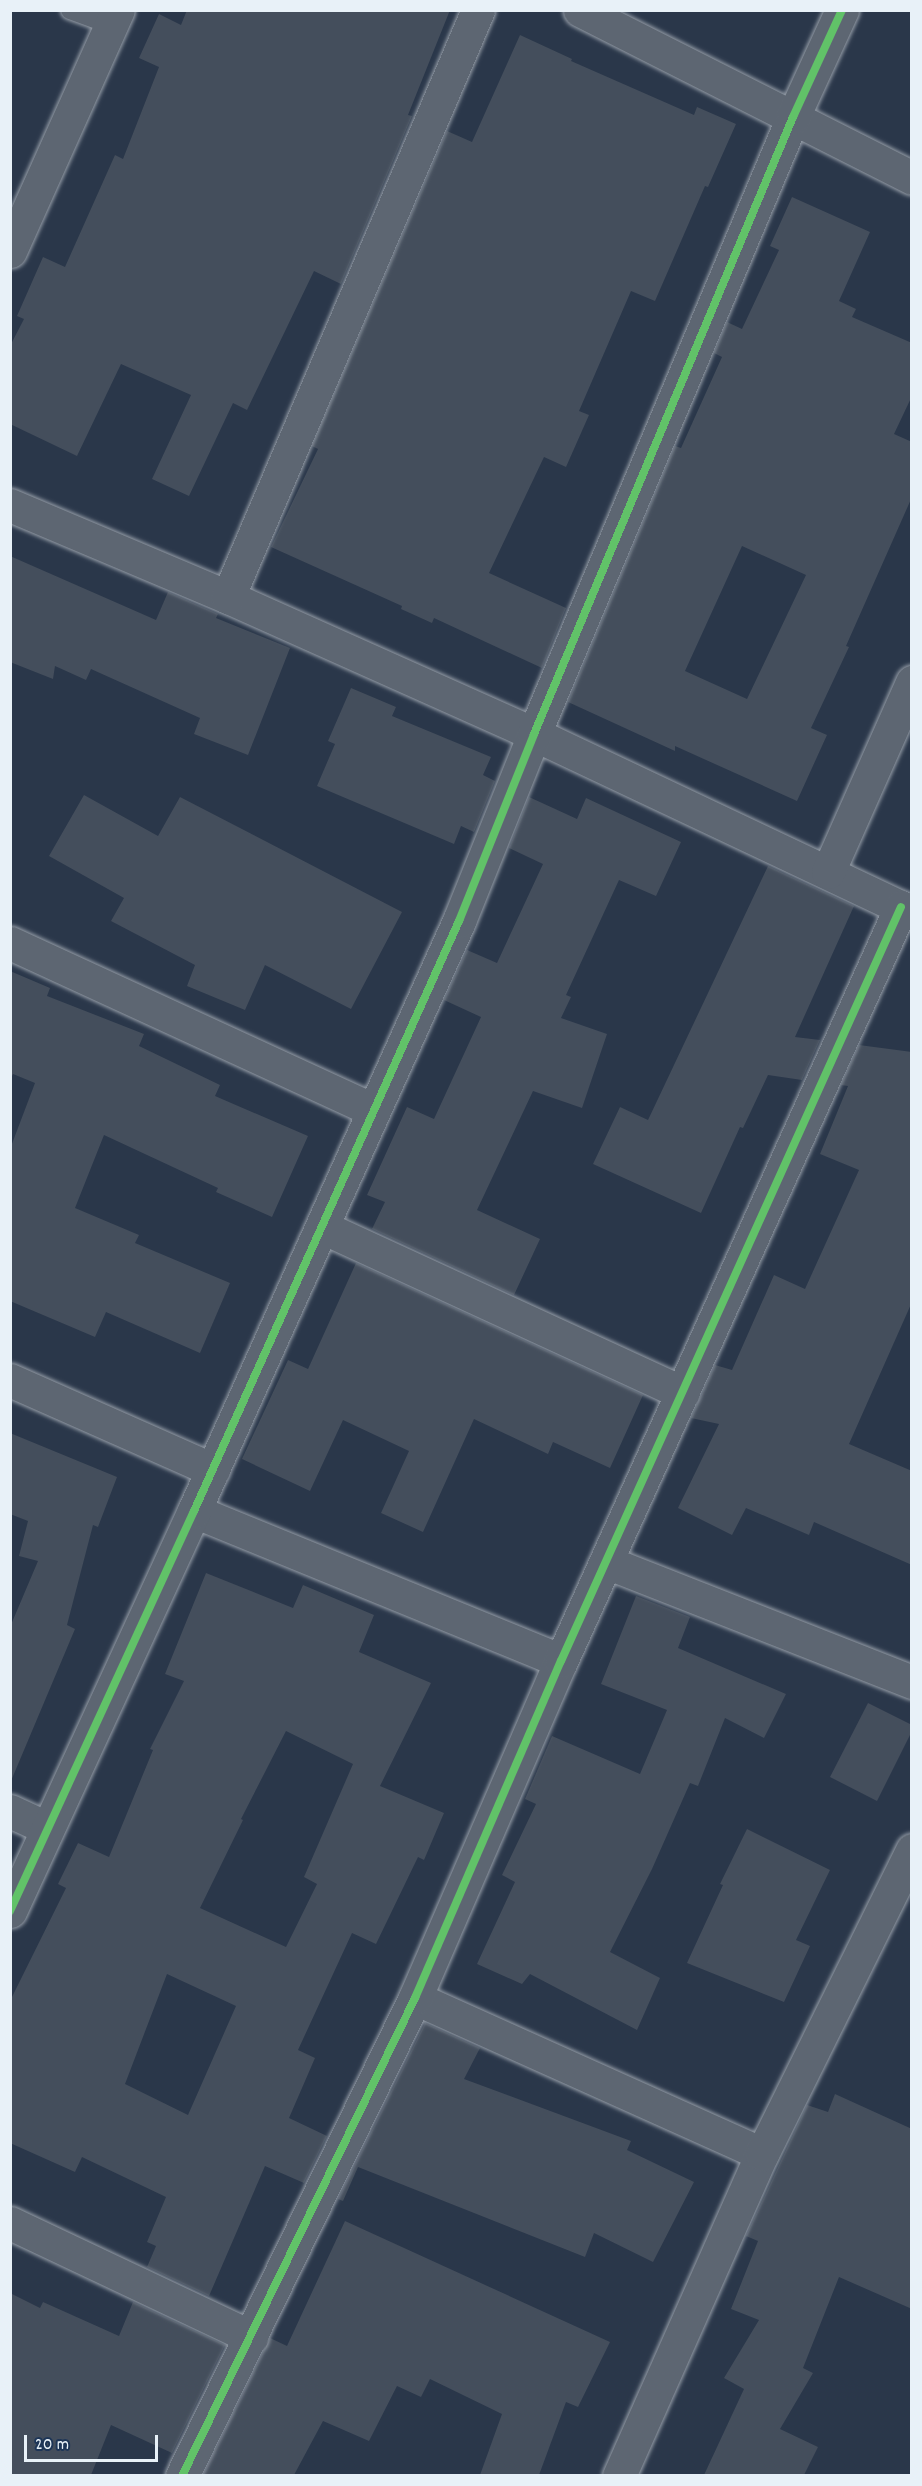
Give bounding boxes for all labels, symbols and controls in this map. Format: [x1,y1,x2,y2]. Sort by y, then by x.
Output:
scale bar [27,2423,160,2461]
text: 20 m [35,2433,69,2458]

